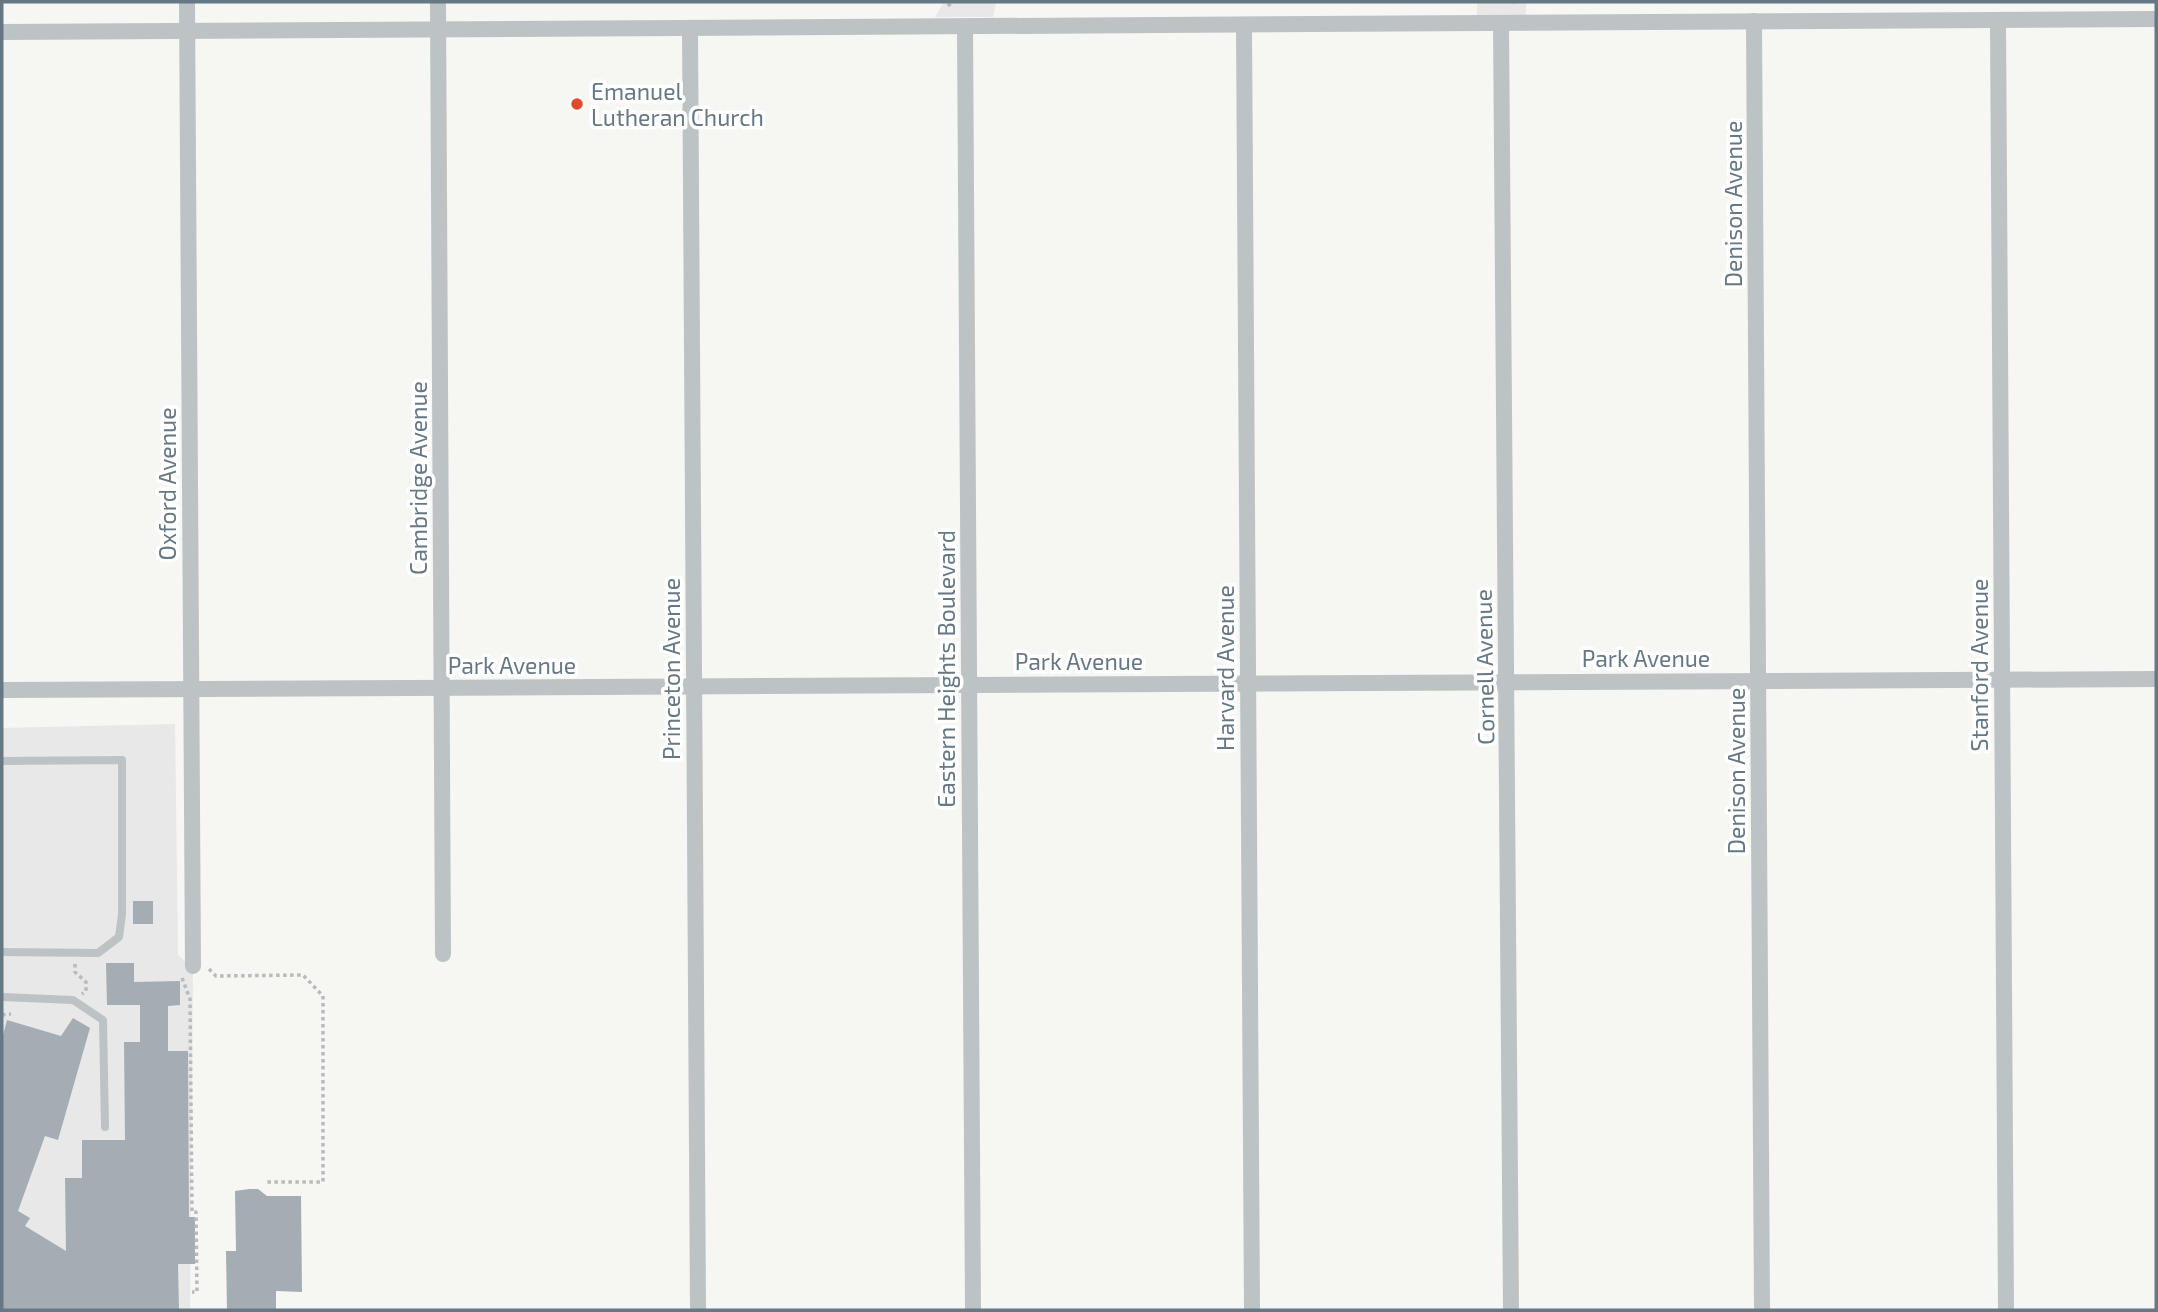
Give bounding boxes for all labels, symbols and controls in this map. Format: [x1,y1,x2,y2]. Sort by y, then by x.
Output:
place label: Emanuel Lutheran Church [591,77,764,131]
marker: Emanuel Lutheran Church [569,96,585,112]
street label: Denison Avenue [1719,121,1747,287]
street label: Cambridge Avenue [404,381,432,575]
street label: Oxford Avenue [153,408,181,560]
street label: Eastern Heights Boulevard [932,530,960,808]
street label: Princeton Avenue [657,578,685,760]
street label: Stanford Avenue [1965,579,1993,751]
street label: Harvard Avenue [1211,585,1239,751]
street label: Cornell Avenue [1469,589,1499,745]
street label: Park Avenue [1582,644,1710,672]
street label: Park Avenue [1015,647,1143,675]
street label: Park Avenue [448,651,576,679]
street label: Denison Avenue [1722,688,1750,854]

